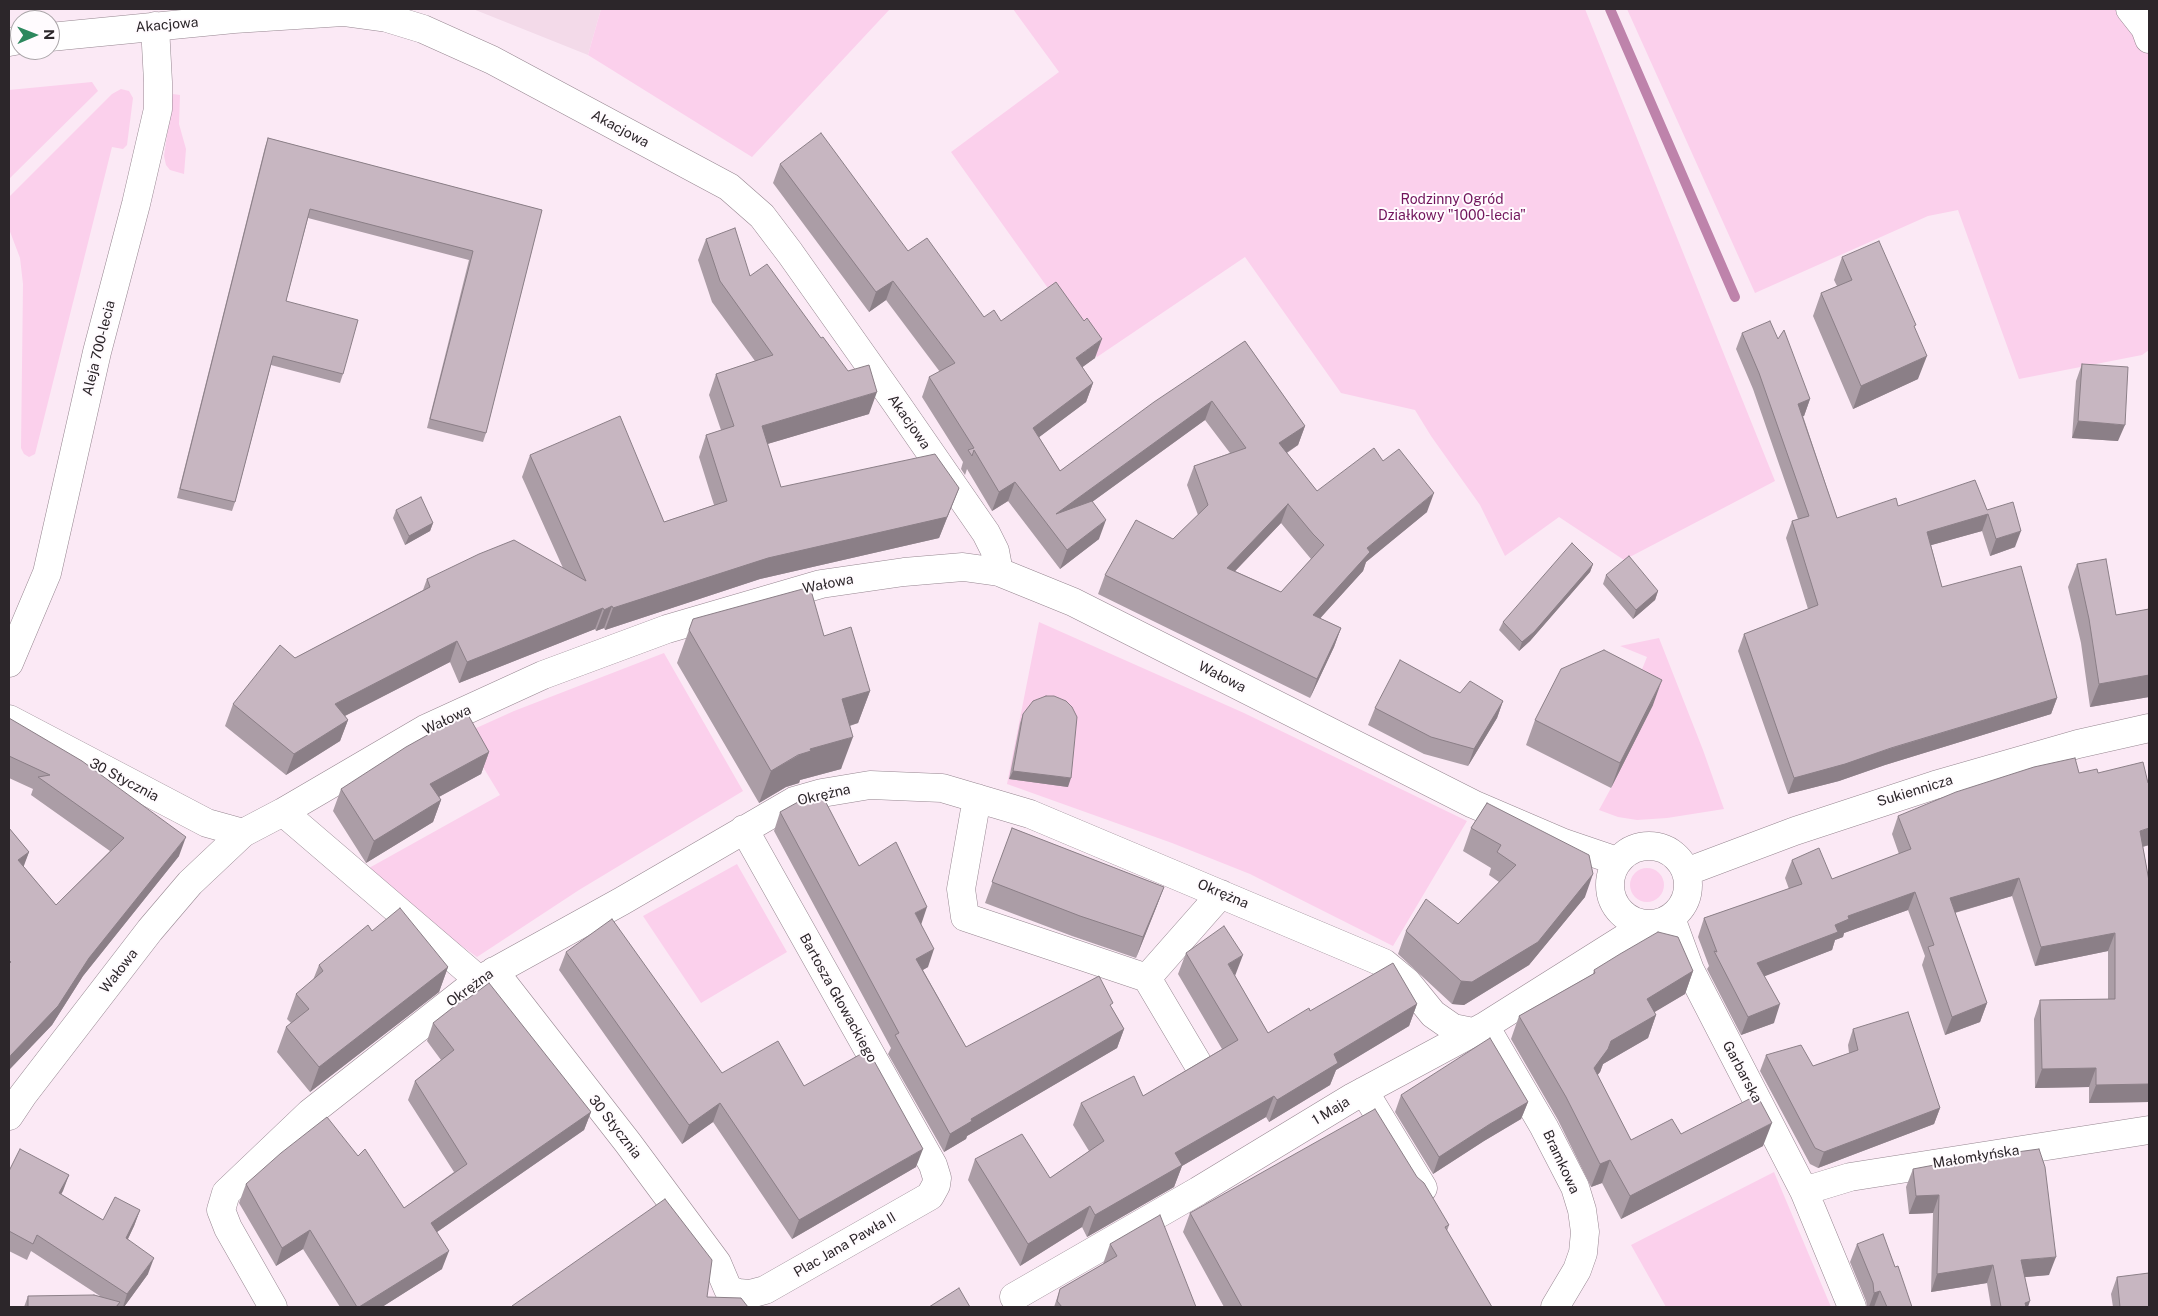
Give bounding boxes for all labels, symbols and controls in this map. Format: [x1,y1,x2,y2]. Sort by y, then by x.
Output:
north arrow [10,10,60,60]
street label: Akacjowa [135,14,199,36]
text: N [41,29,57,40]
street label: Akacjowa [588,107,652,151]
park label: Rodzinny Ogród Działkowy "1000-lecia" [1378,192,1526,224]
street label: Aleja 700-lecia [79,299,119,397]
street label: Akacjowa [884,391,934,453]
street label: Wałowa [801,571,855,597]
street label: Wałowa [1195,658,1249,696]
street label: Wałowa [420,702,474,738]
street label: 30 Stycznia [86,755,162,805]
street label: Sukiennicza [1875,771,1955,811]
street label: Okrężna [796,781,852,809]
street label: Okrężna [1195,876,1251,912]
street label: Bartosza Głowackiego [796,931,880,1065]
street label: Wałowa [97,946,141,996]
street label: Okrężna [443,965,497,1011]
street label: Garbarska [1719,1038,1765,1106]
street label: 30 Stycznia [585,1092,645,1162]
street label: 1 Maja [1309,1093,1353,1129]
street label: Bramkowa [1539,1127,1583,1197]
street label: Małomłyńska [1932,1142,2020,1172]
street label: Plac Jana Pawła II [791,1209,899,1281]

